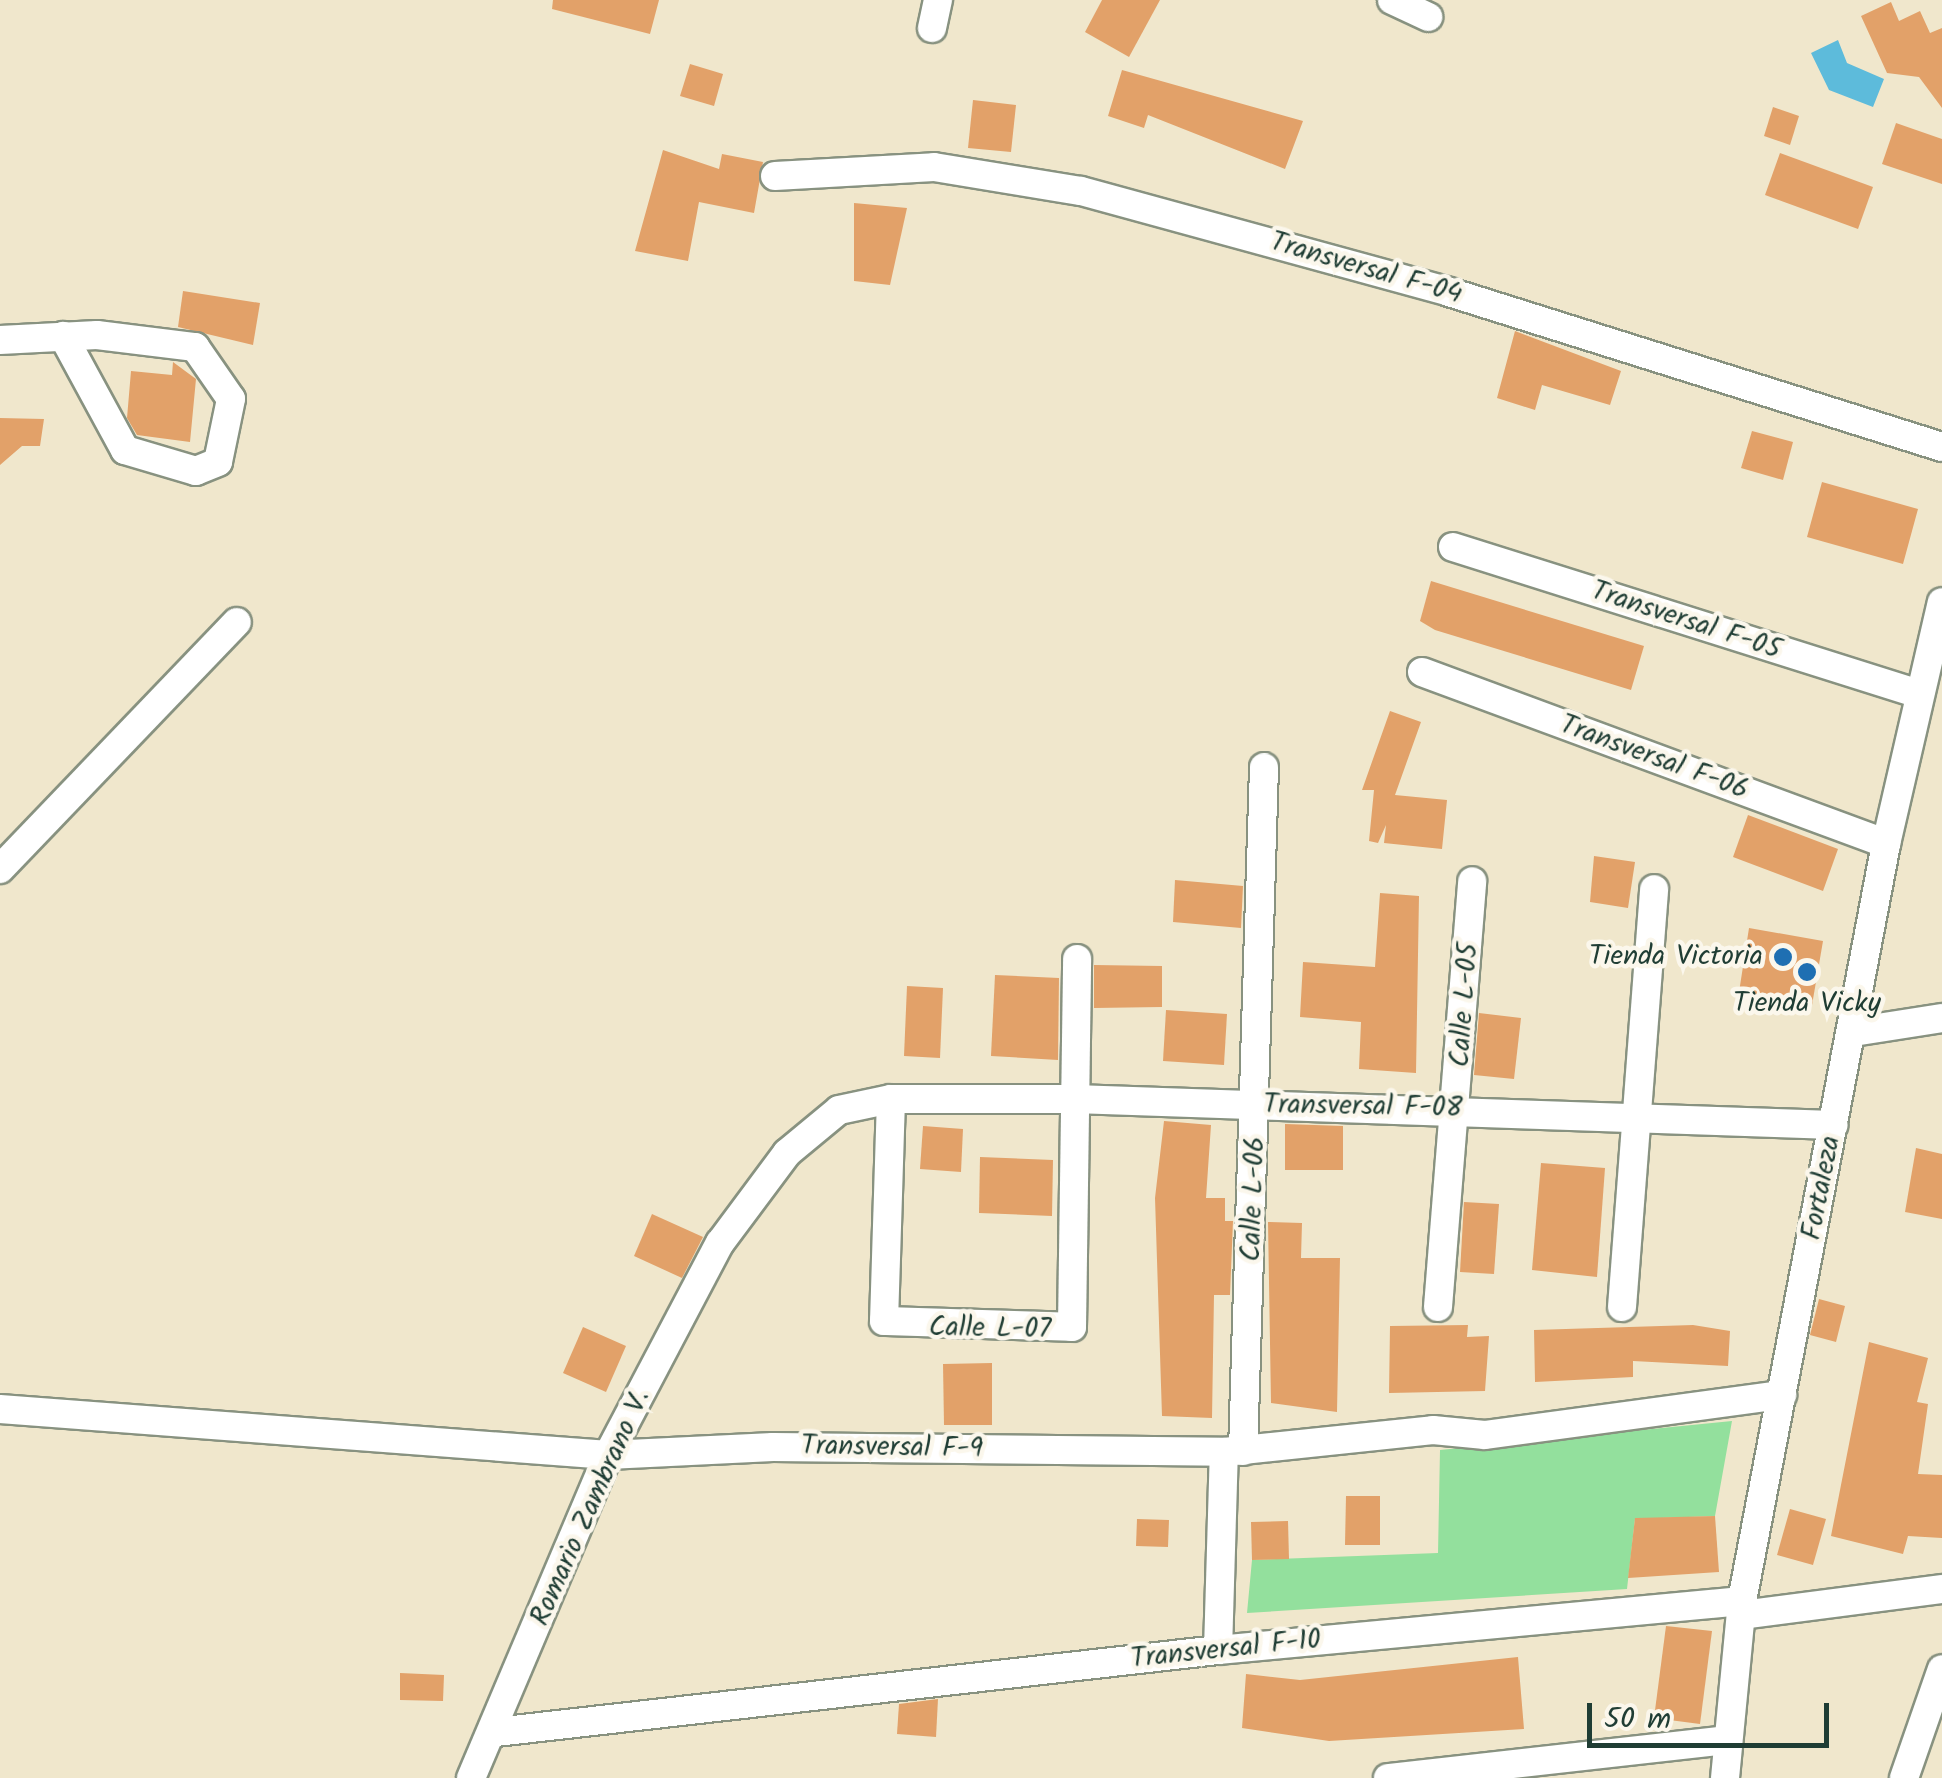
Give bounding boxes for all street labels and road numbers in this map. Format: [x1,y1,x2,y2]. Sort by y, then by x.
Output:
street label: Transversal F-04 [1266,226,1466,312]
street label: Transversal F-05 [1587,574,1785,668]
street label: Transversal F-06 [1555,708,1753,808]
street label: Calle L-05 [1444,942,1486,1068]
street label: Transversal F-08 [1263,1088,1463,1126]
street label: Fortaleza [1795,1133,1849,1243]
street label: Calle L-06 [1235,1136,1273,1262]
street label: Calle L-07 [928,1311,1052,1347]
street label: Romario Zambrano V. [524,1385,658,1631]
street label: Transversal F-9 [801,1430,983,1466]
street label: Transversal F-10 [1129,1623,1323,1677]

